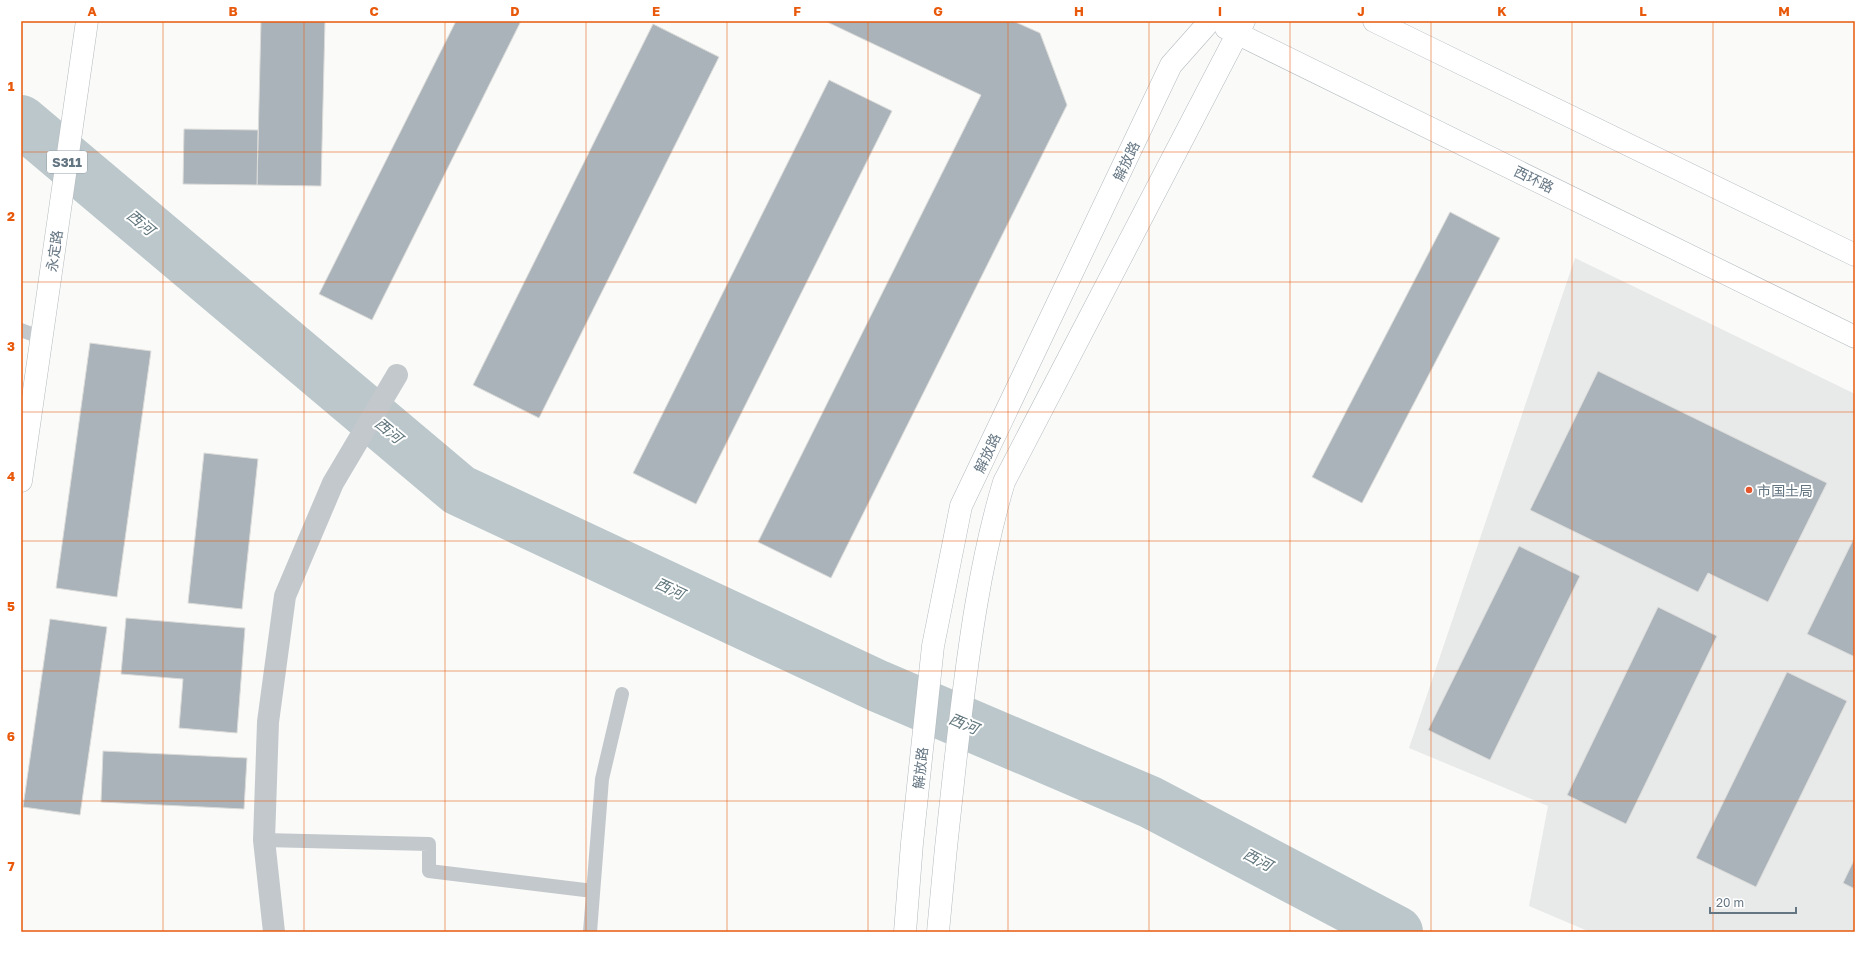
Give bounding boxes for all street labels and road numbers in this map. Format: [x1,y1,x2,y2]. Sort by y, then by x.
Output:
street label: 解放路 [1109,138,1143,184]
road number: S311 [47,151,87,173]
street label: 西环路 [1511,162,1557,196]
street label: 永定路 [43,229,65,273]
street label: 解放路 [970,430,1004,476]
street label: 解放路 [909,746,931,790]

